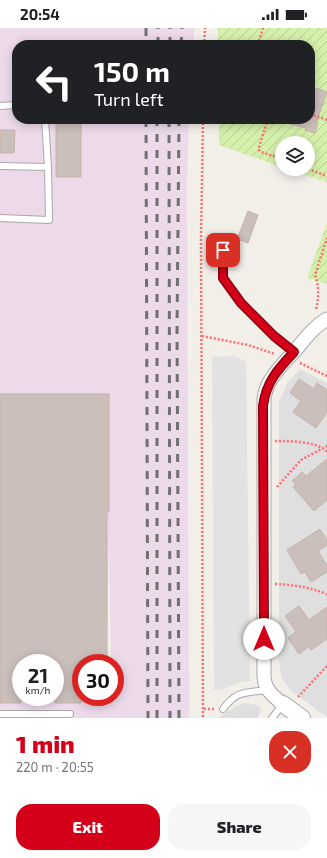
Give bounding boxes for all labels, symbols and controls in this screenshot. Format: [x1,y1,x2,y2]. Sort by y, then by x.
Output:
text: 20:54 [20,5,60,23]
text: 150 m [94,54,170,88]
icon: left [28,56,80,108]
text: Turn left [94,88,164,110]
map controls [275,136,315,176]
button: layers [275,136,315,176]
pin [206,233,240,267]
icon: arrive [212,239,234,261]
position arrow [243,618,285,660]
speed limit sign: 30 [72,654,124,706]
text: 21 [28,663,48,687]
text: km/h [26,684,50,696]
text: 1 min [16,729,75,758]
button: close [269,731,311,773]
text: 220 m · 20:55 [16,759,94,775]
button: Exit [16,804,160,850]
button: Share [168,804,311,850]

